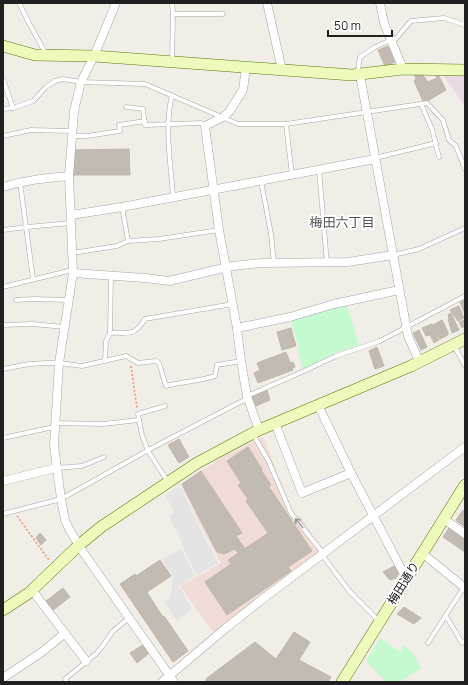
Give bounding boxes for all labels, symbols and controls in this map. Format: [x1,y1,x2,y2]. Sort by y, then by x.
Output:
scale bar [328,12,392,38]
text: 50 m [334,17,361,34]
district label: 梅田六丁目 [309,213,375,231]
one-way arrow [295,517,303,528]
street label: 梅田通り [383,558,423,608]

